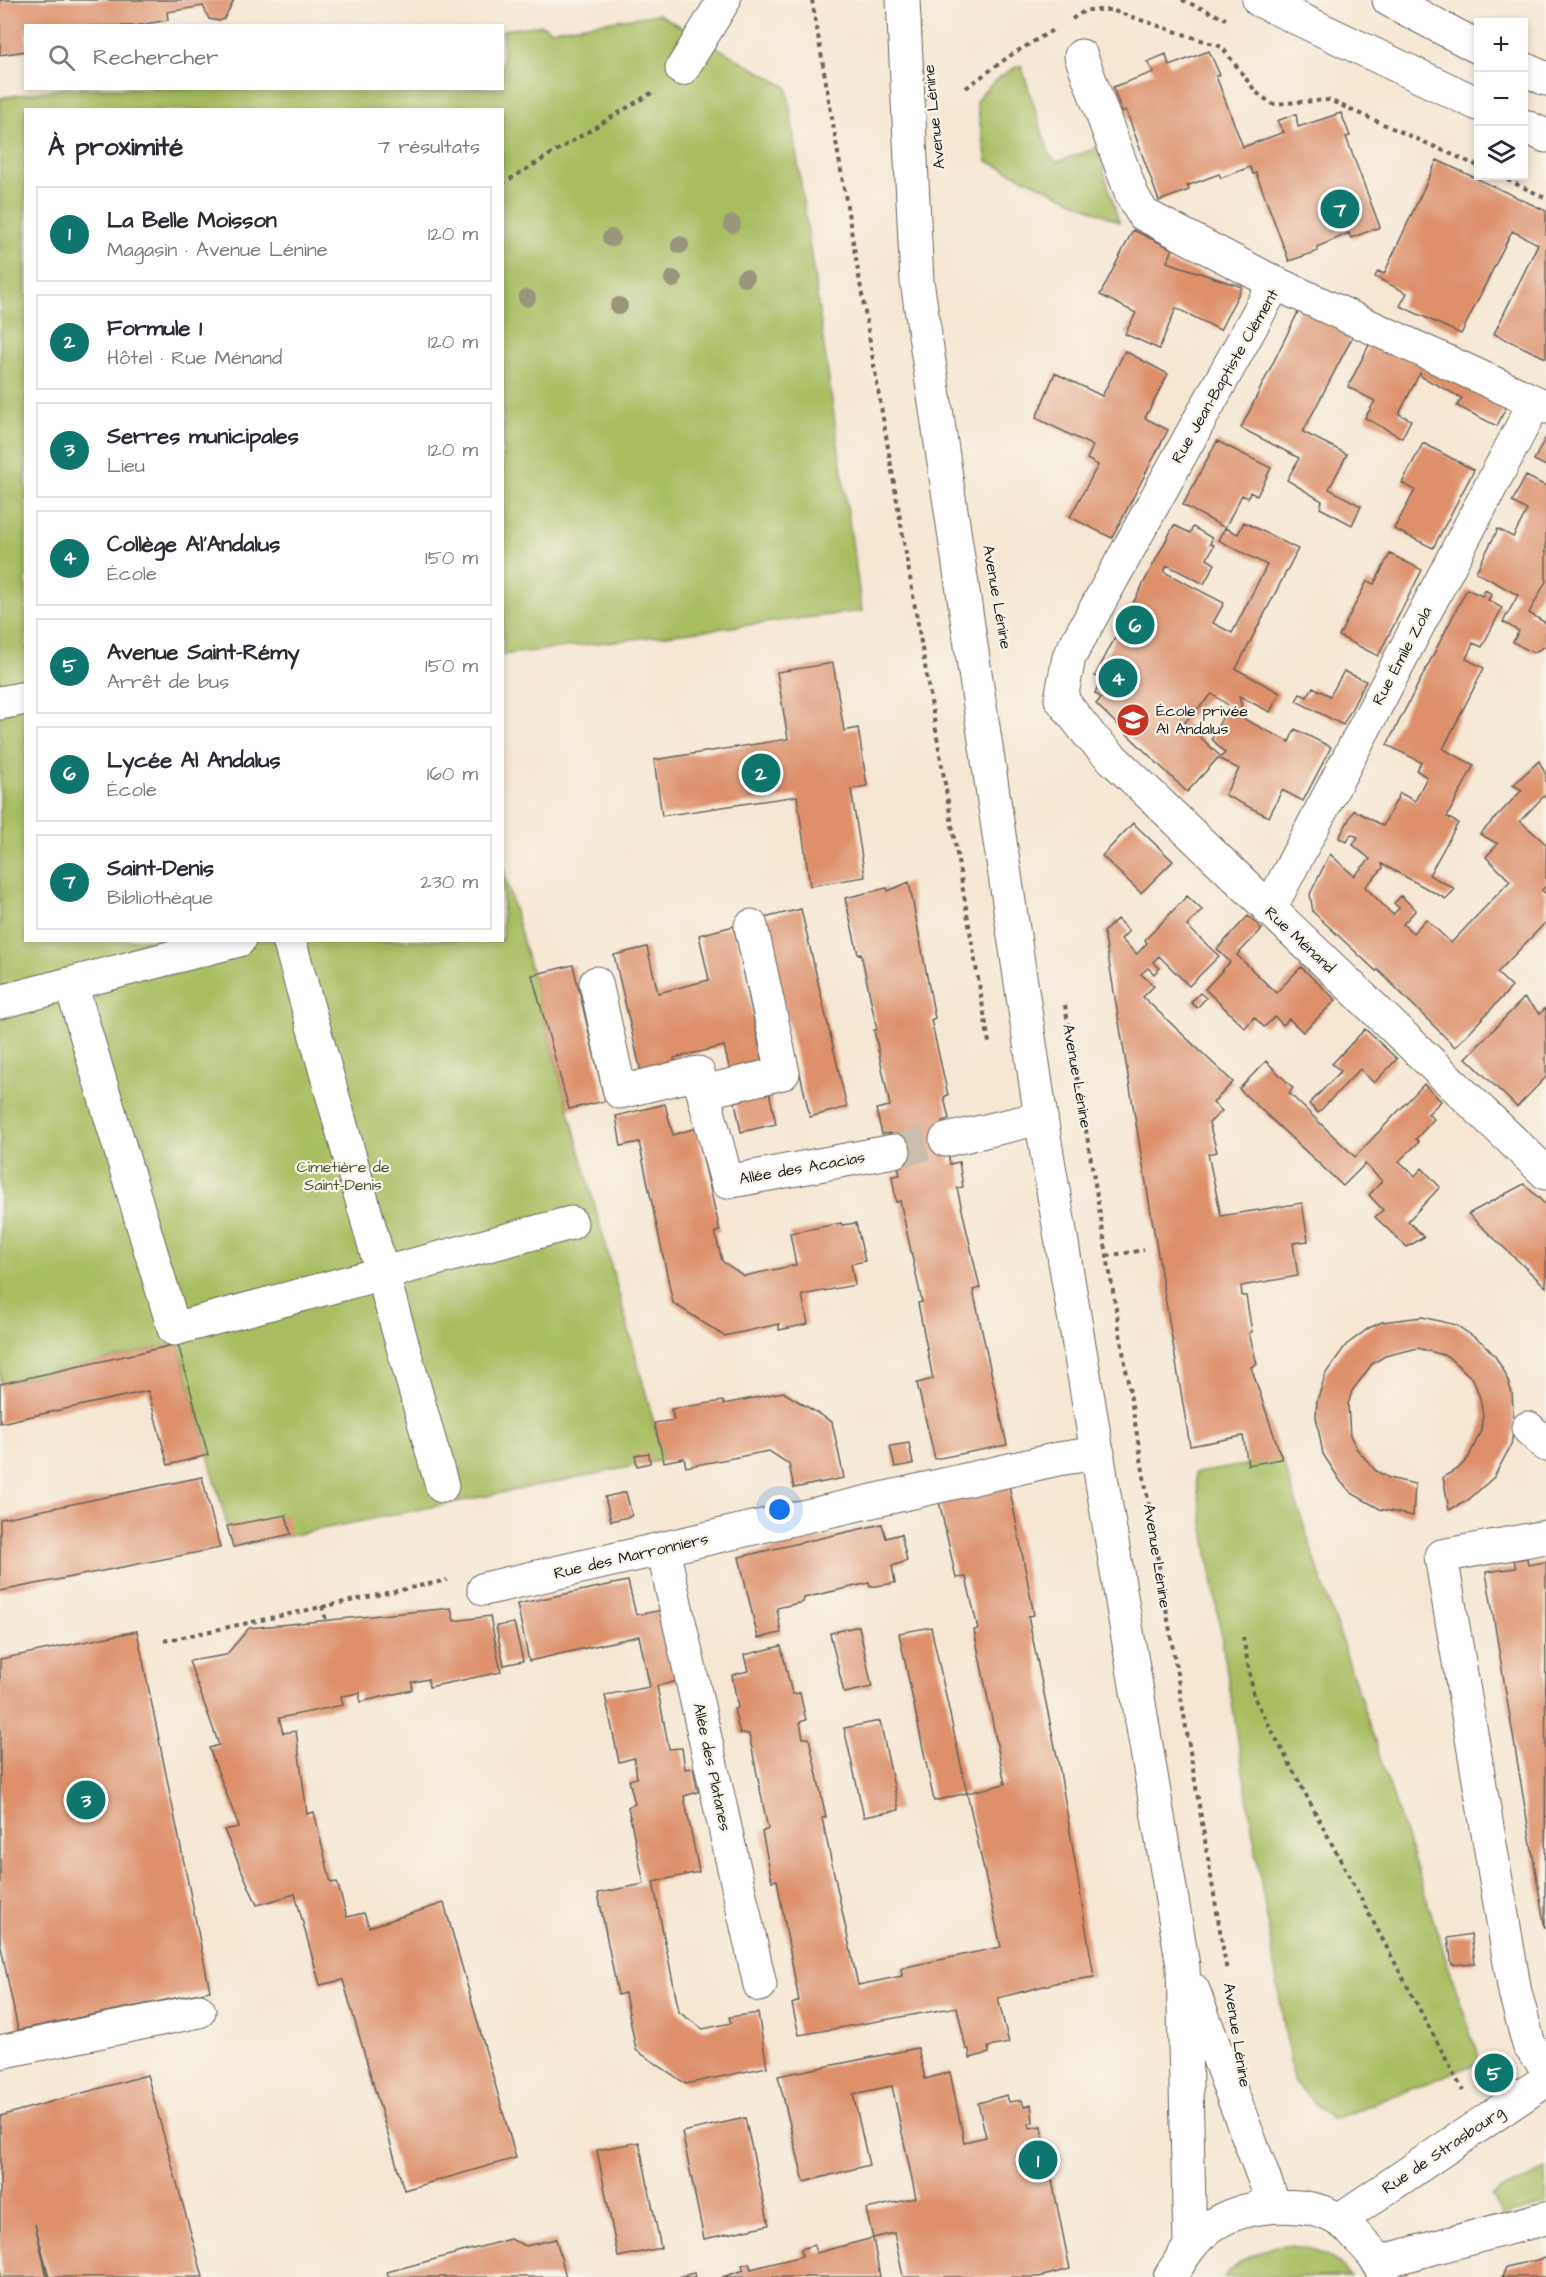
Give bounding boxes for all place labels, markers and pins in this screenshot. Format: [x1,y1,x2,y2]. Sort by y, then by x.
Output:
pin: 7 [1320,186,1360,232]
pin: 6 [1116,602,1154,648]
pin: 4 [1098,656,1138,700]
place label: École privée Al Andalus [1156,700,1248,740]
school or university icon: École privée Al Andalus [1115,702,1151,738]
pin: 2 [742,750,780,796]
pin: 3 [66,1778,106,1822]
pin: 5 [1474,2050,1514,2096]
pin: 1 [1018,2138,1058,2182]

